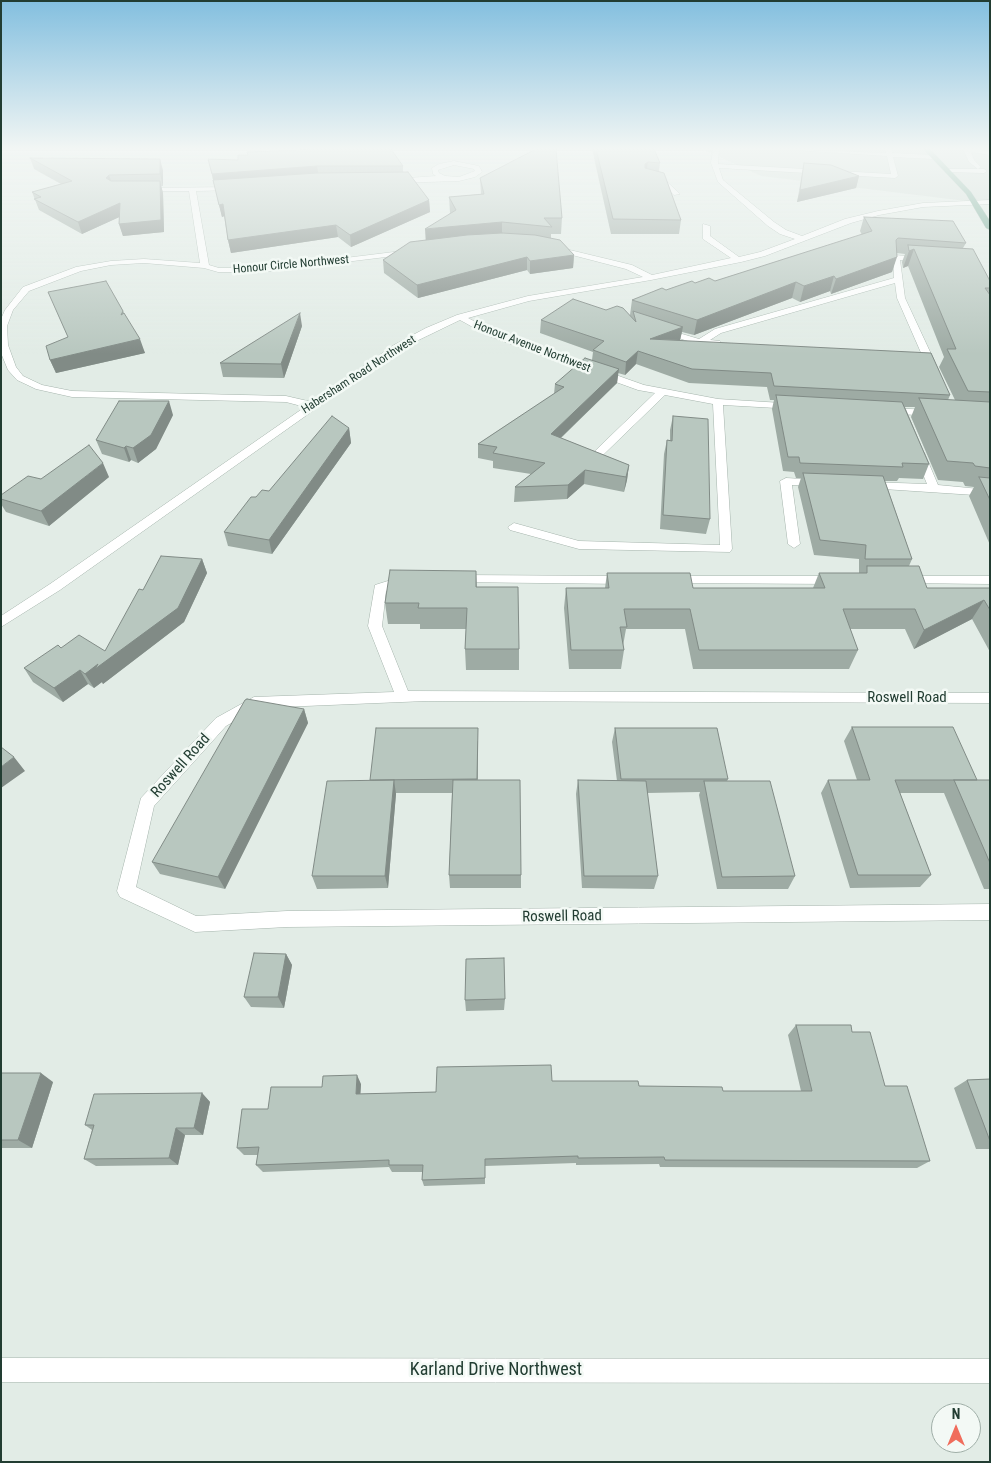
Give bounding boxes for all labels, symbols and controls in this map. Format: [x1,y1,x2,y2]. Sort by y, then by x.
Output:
street label: Honour Circle Northwest [232,253,350,277]
street label: Honour Avenue Northwest [472,318,592,376]
street label: Habersham Road Northwest [299,333,419,417]
street label: Roswell Road [867,689,947,707]
street label: Roswell Road [148,730,214,802]
street label: Roswell Road [522,907,602,927]
street label: Karland Drive Northwest [410,1359,582,1381]
north arrow [931,1403,981,1453]
text: N [952,1406,960,1422]

